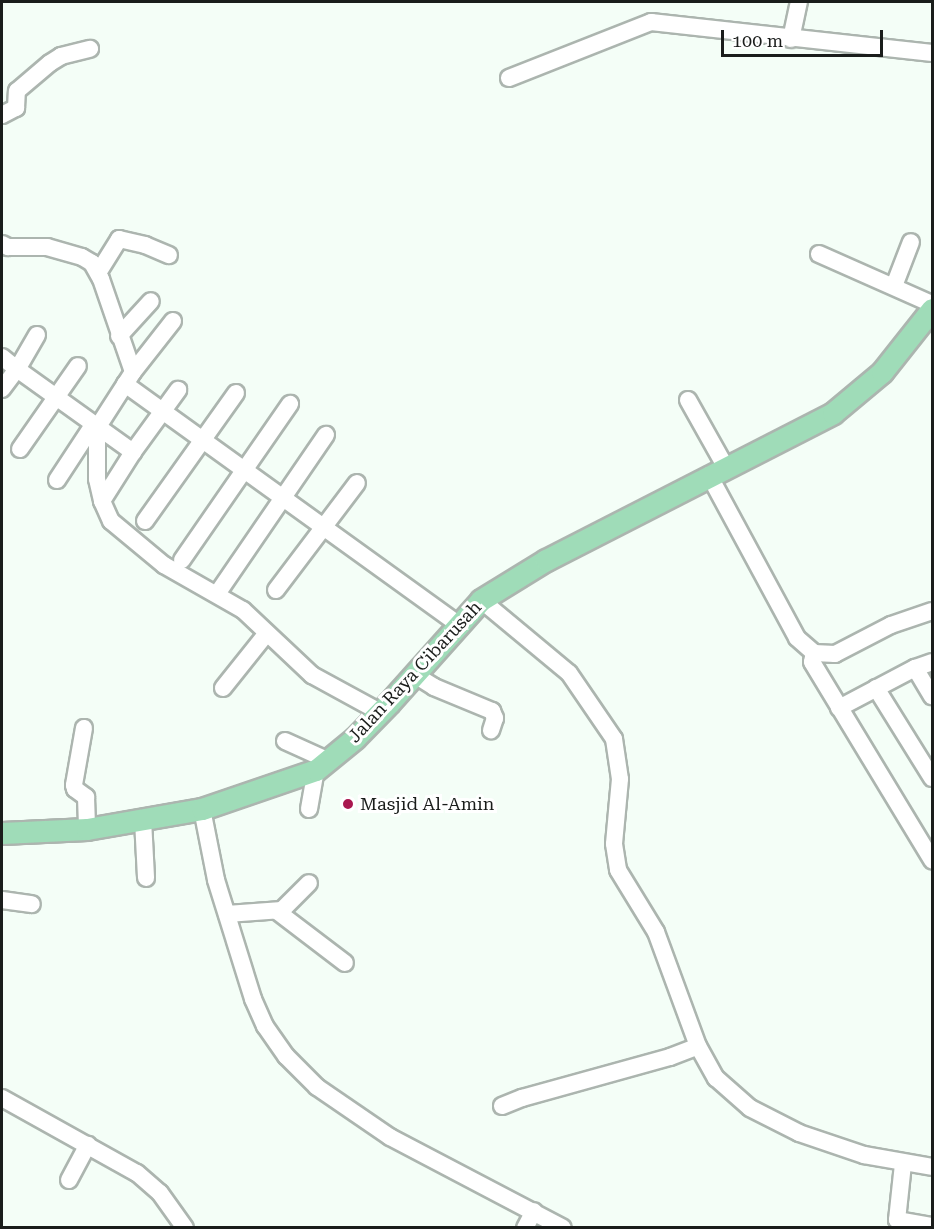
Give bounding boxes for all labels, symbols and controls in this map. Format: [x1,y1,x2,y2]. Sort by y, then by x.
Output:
scale bar [724,18,886,56]
text: 100 m [732,30,783,51]
street label: Jalan Raya Cibarusah [344,597,486,747]
place label: Masjid Al-Amin [360,793,494,815]
marker: Masjid Al-Amin [341,797,355,811]

